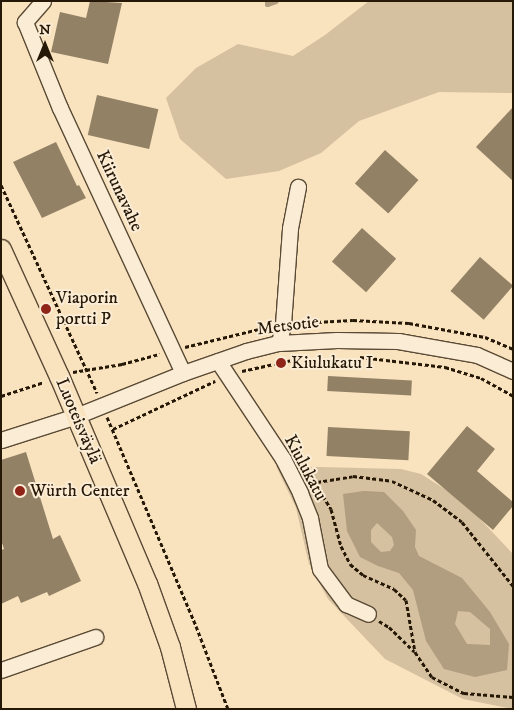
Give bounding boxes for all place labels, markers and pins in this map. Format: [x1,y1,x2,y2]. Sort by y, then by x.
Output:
place label: Viaporin portti P [56,288,118,330]
marker: Viaporin portti P [40,303,52,315]
place label: Kiulukatu I [291,352,373,374]
marker: Kiulukatu I [275,357,287,369]
place label: Würth Center [30,480,129,502]
marker: Würth Center [14,485,26,497]

